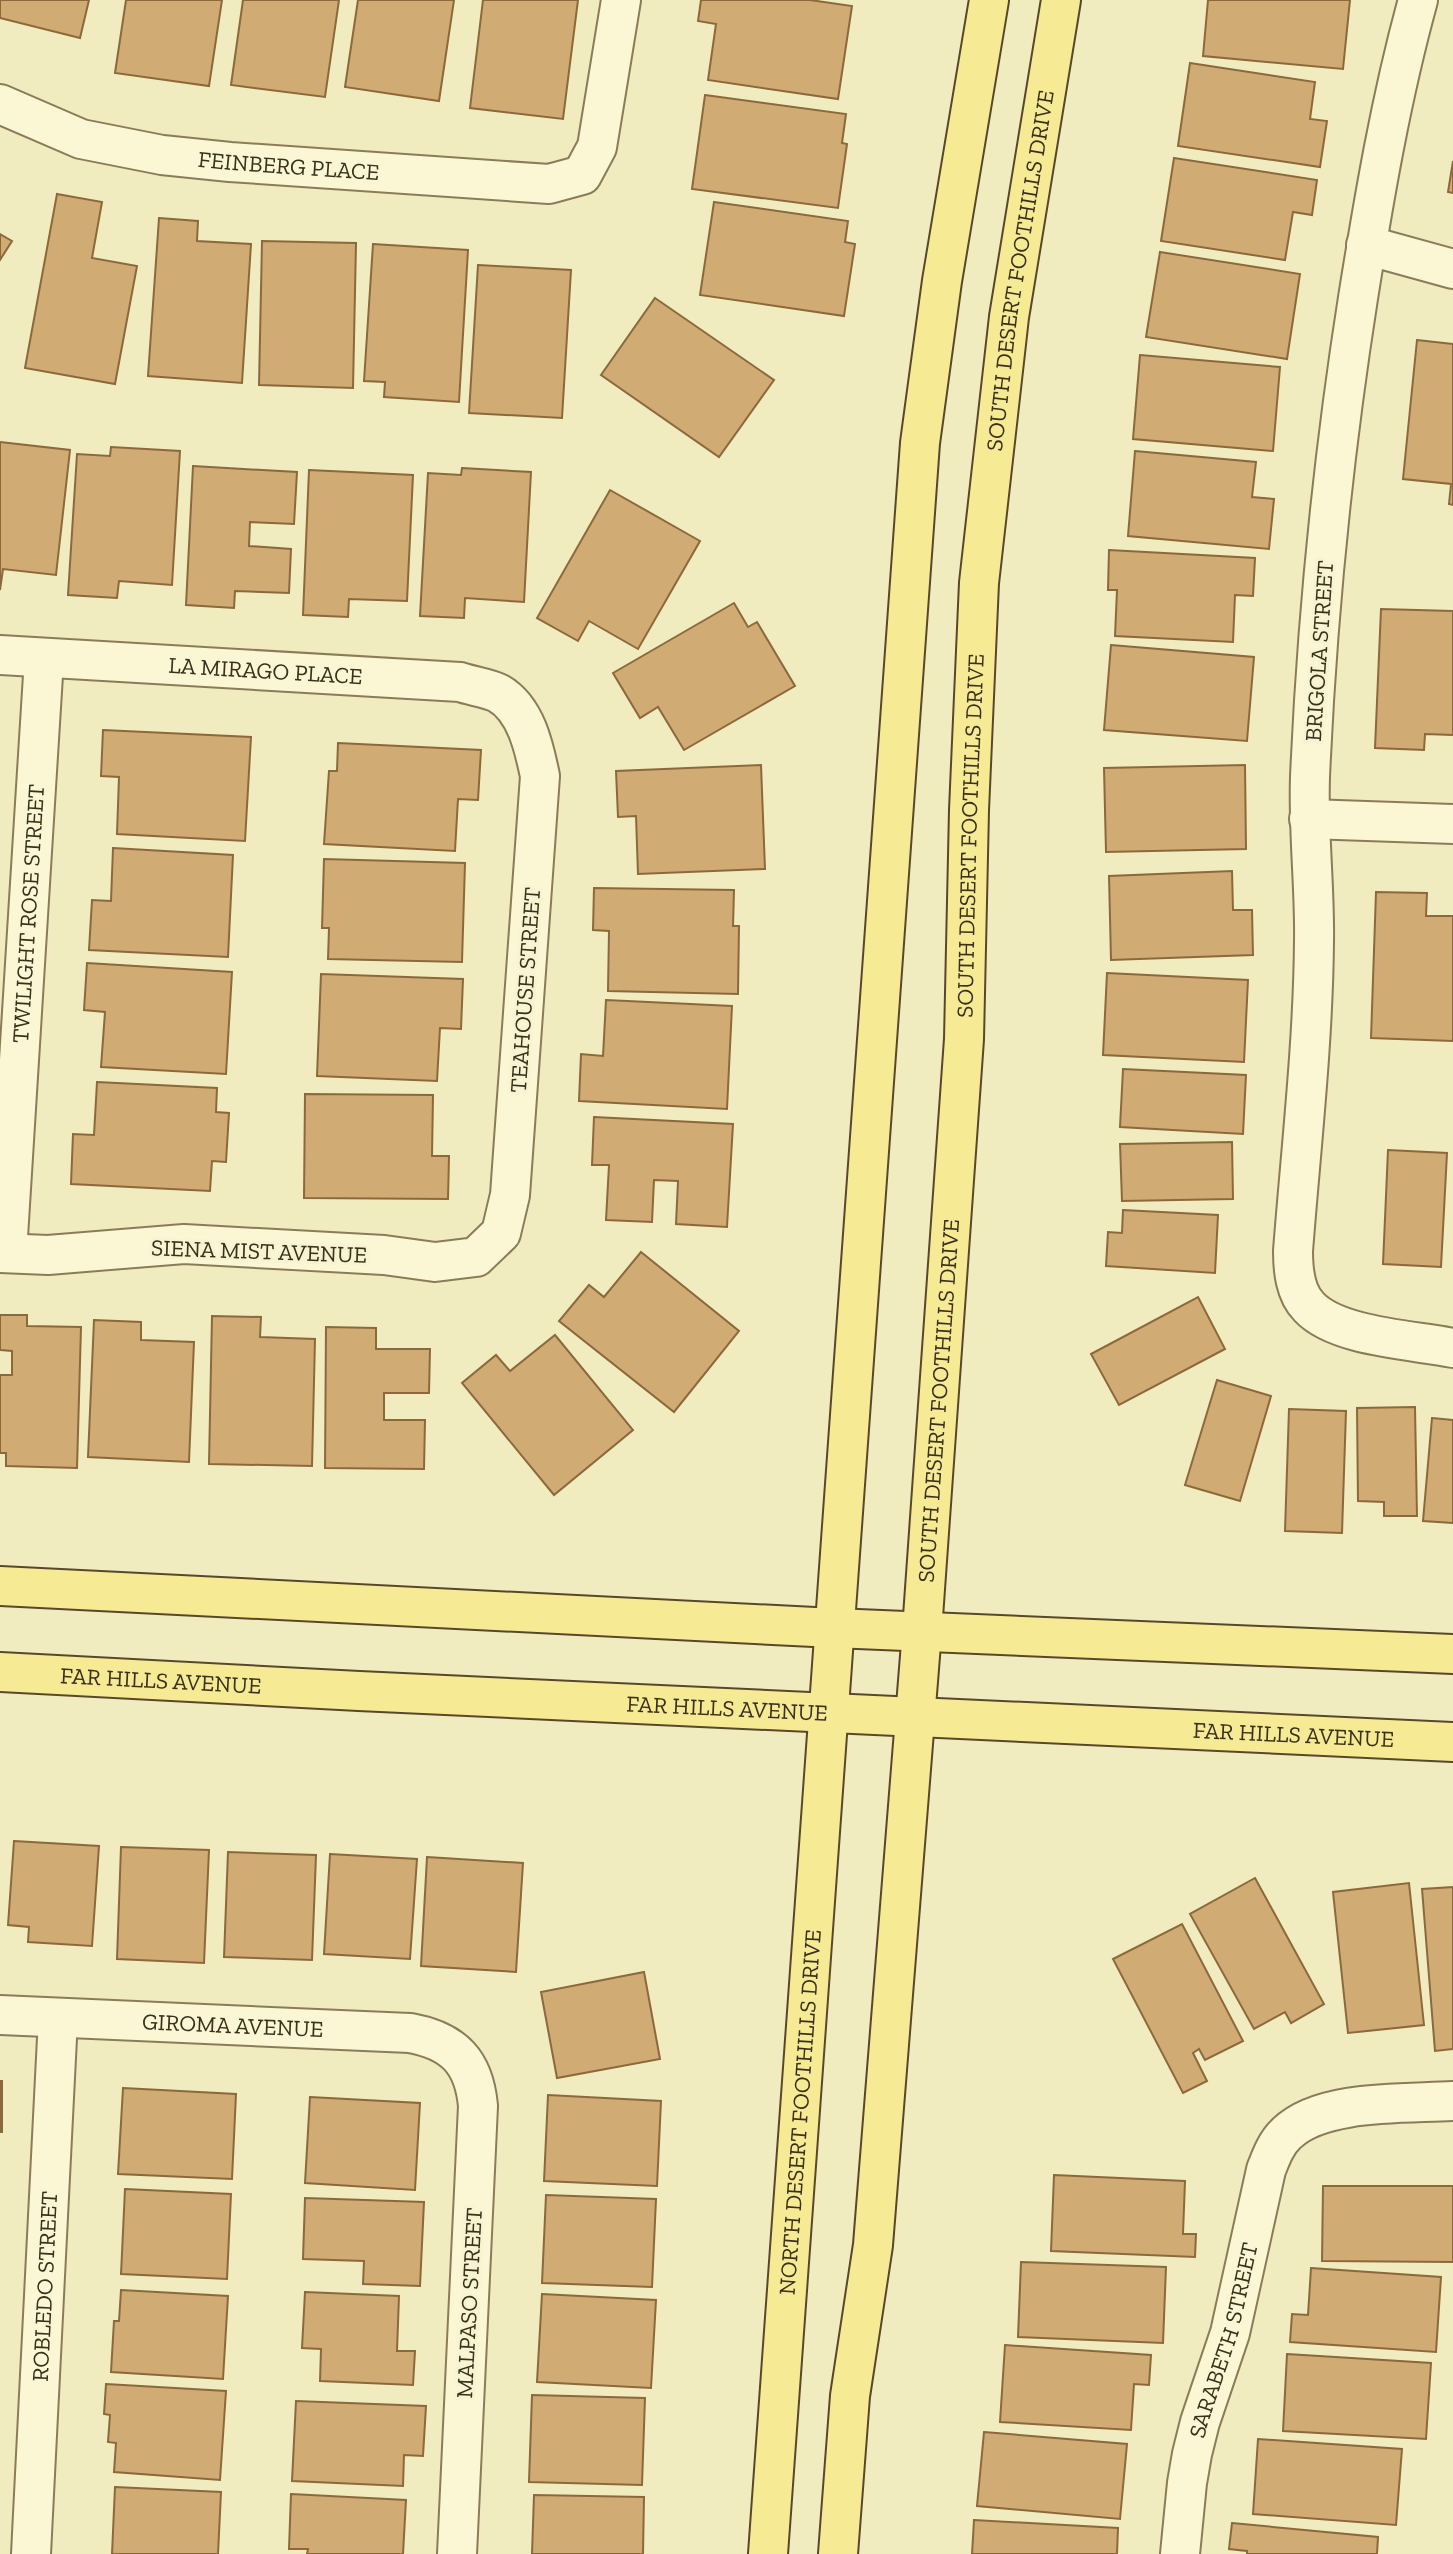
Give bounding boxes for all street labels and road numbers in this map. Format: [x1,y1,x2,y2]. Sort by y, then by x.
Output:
street label: SOUTH DESERT FOOTHILLS DRIVE [980,88,1060,453]
street label: FEINBERG PLACE [197,145,380,186]
street label: BRIGOLA STREET [1299,559,1339,743]
street label: LA MIRAGO PLACE [168,651,363,690]
street label: SOUTH DESERT FOOTHILLS DRIVE [950,653,990,1018]
street label: TWILIGHT ROSE STREET [6,783,50,1044]
street label: TEAHOUSE STREET [504,886,546,1094]
street label: SOUTH DESERT FOOTHILLS DRIVE [911,1218,965,1584]
street label: SIENA MIST AVENUE [150,1233,368,1269]
street label: FAR HILLS AVENUE [59,1661,262,1700]
street label: FAR HILLS AVENUE [626,1689,828,1727]
street label: FAR HILLS AVENUE [1192,1716,1395,1753]
street label: NORTH DESERT FOOTHILLS DRIVE [773,1928,827,2296]
street label: GIROMA AVENUE [141,2007,324,2043]
street label: ROBLEDO STREET [26,2190,63,2382]
street label: MALPASO STREET [450,2207,488,2399]
street label: SARABETH STREET [1183,2240,1264,2441]

